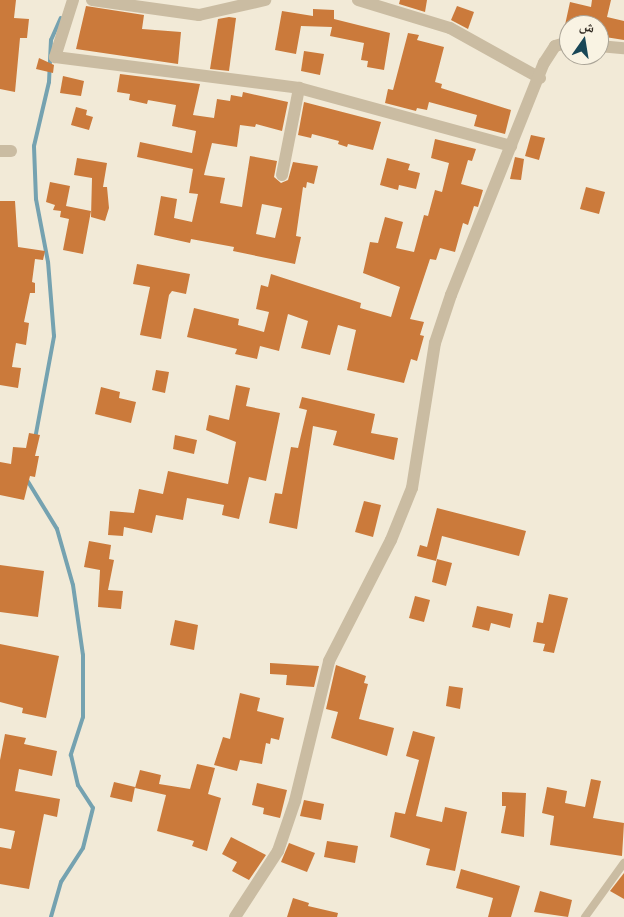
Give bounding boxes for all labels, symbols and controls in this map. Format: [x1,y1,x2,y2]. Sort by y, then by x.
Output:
north arrow [559,15,609,65]
text: ش [578,16,596,36]

